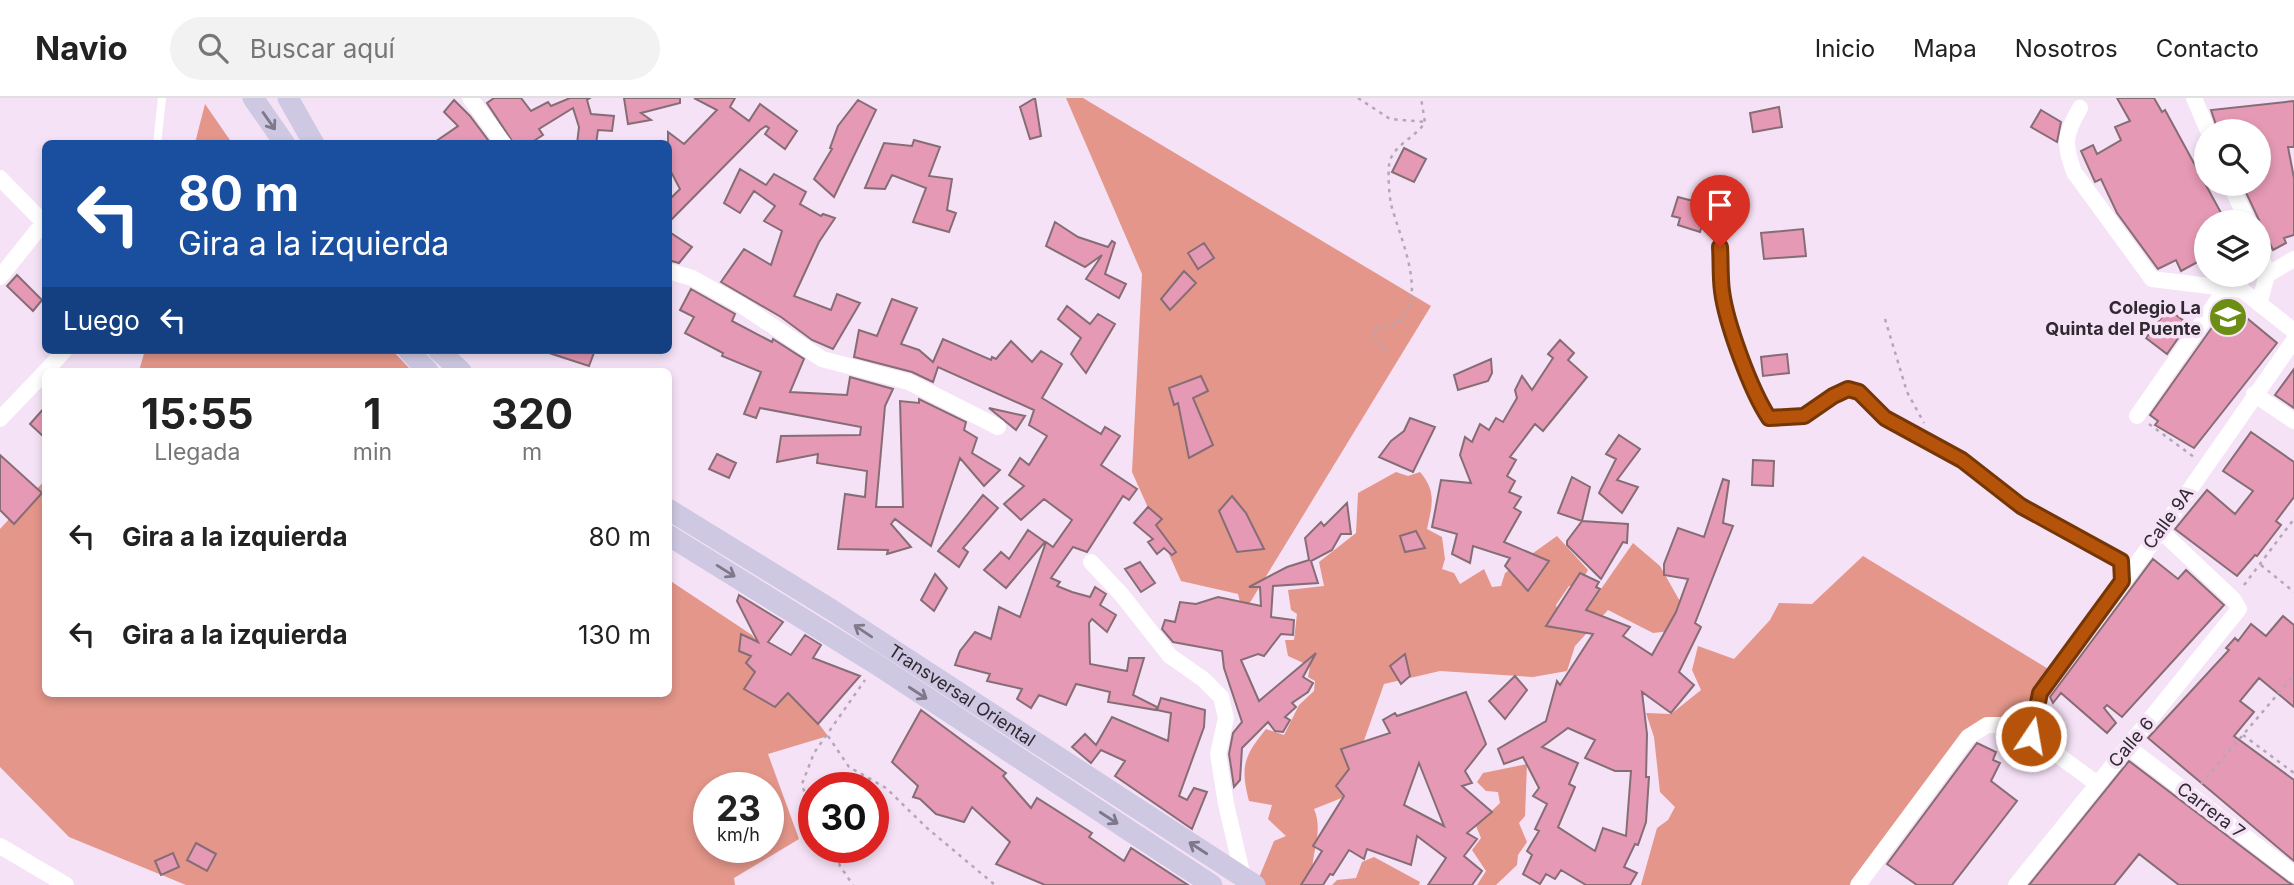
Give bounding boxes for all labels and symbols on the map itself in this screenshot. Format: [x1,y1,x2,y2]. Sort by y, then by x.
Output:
one-way arrow [262,111,276,130]
pin [1690,175,1750,247]
school or university icon: Colegio La Quinta del Puente [2207,296,2249,338]
place label: Colegio La Quinta del Puente [2045,297,2201,339]
street label: Calle 9A [2139,483,2197,553]
one-way arrow [716,564,736,578]
one-way arrow [854,624,873,638]
street label: Transversal Oriental [885,639,1039,750]
one-way arrow [908,686,928,700]
position arrow [1994,699,2068,773]
street label: Calle 6 [2104,713,2158,771]
speed limit sign: 30 [798,772,889,863]
street label: Carrera 7 [2173,778,2249,842]
one-way arrow [1098,811,1118,825]
one-way arrow [1189,840,1208,855]

